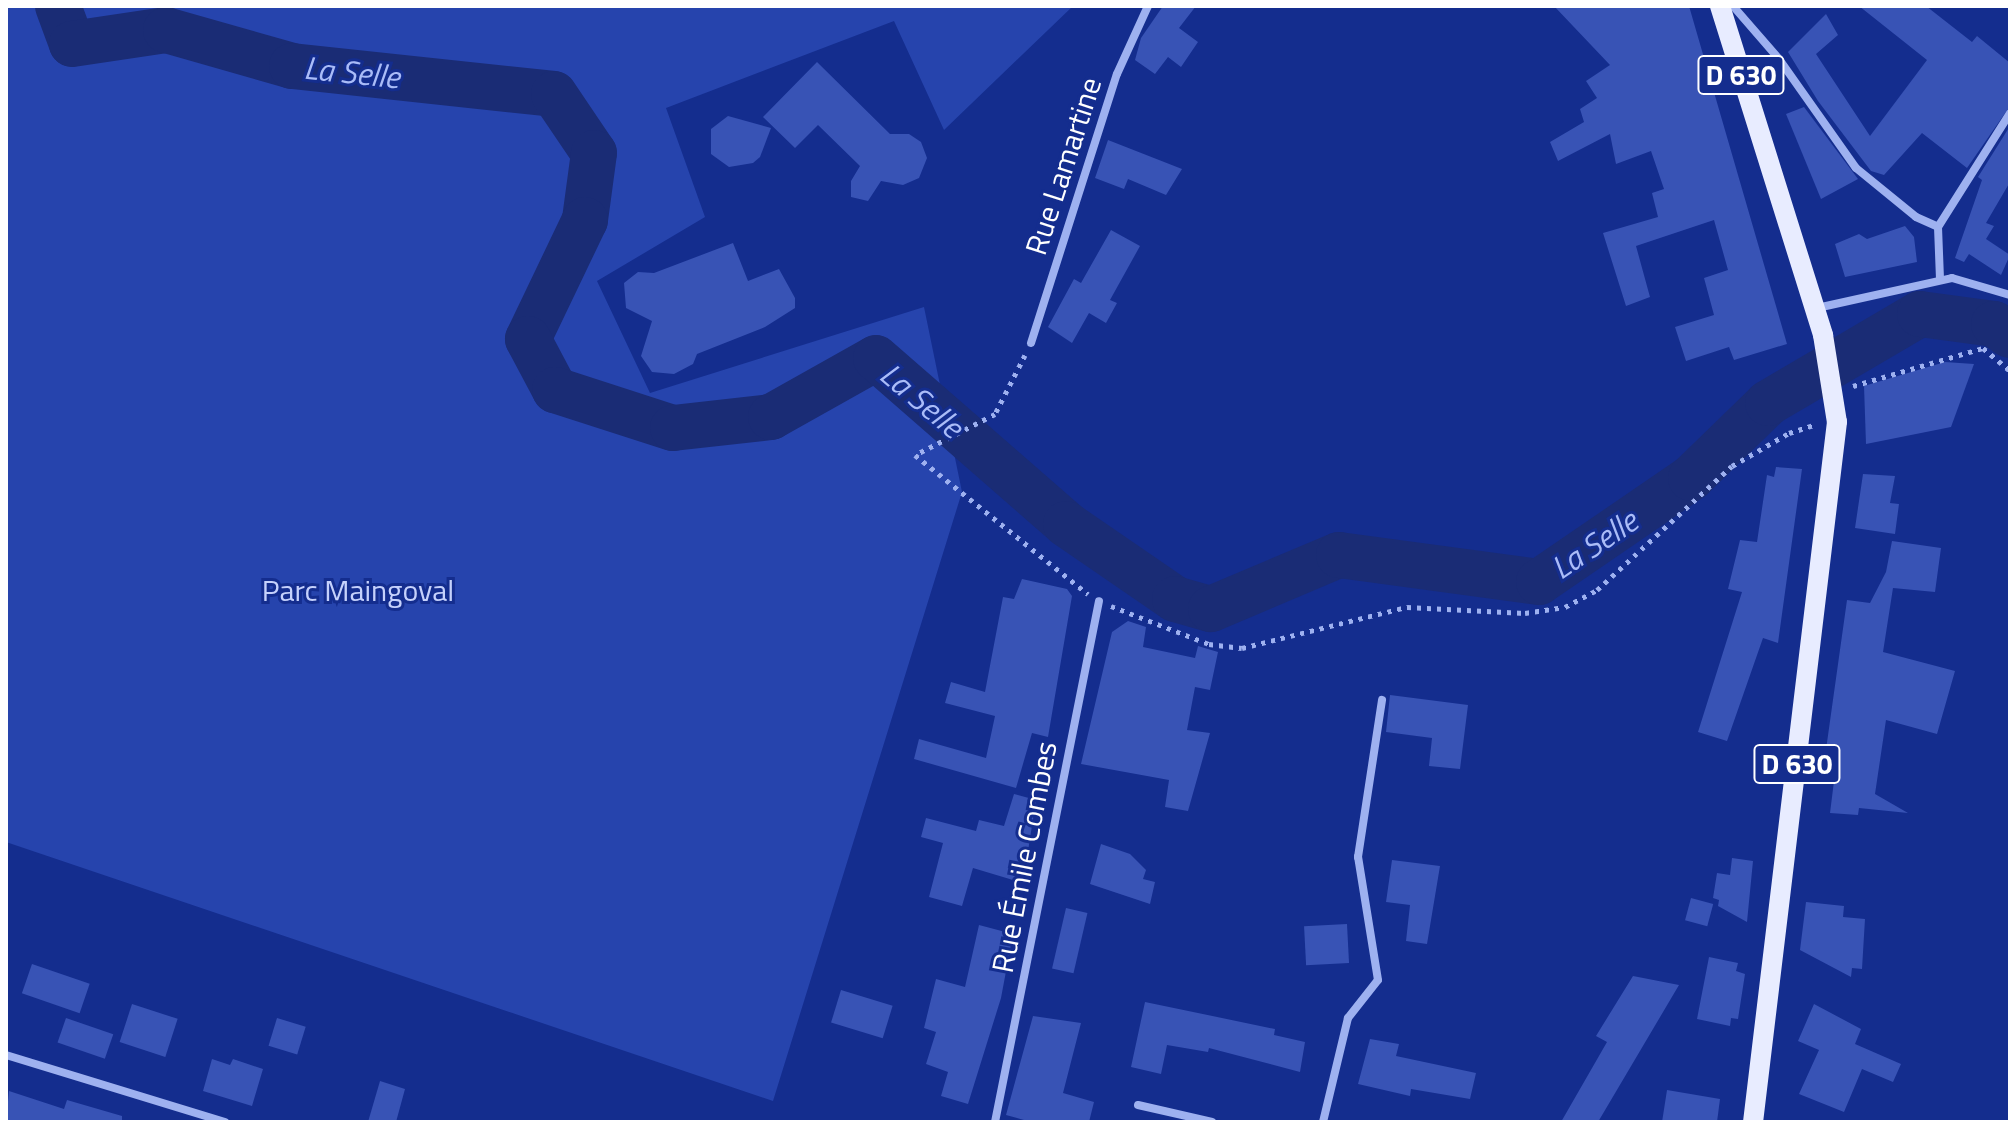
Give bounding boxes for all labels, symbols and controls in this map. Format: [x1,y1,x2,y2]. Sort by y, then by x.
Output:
water label: La Selle [302,48,402,96]
road number: D 630 [1697,51,1785,99]
street label: Rue Lamartine [1017,73,1109,259]
water label: La Selle [873,354,971,446]
water label: La Selle [1544,501,1644,587]
park label: Parc Maingoval [262,572,454,608]
street label: Rue Émile Combes [984,738,1064,976]
road number: D 630 [1753,740,1841,788]

